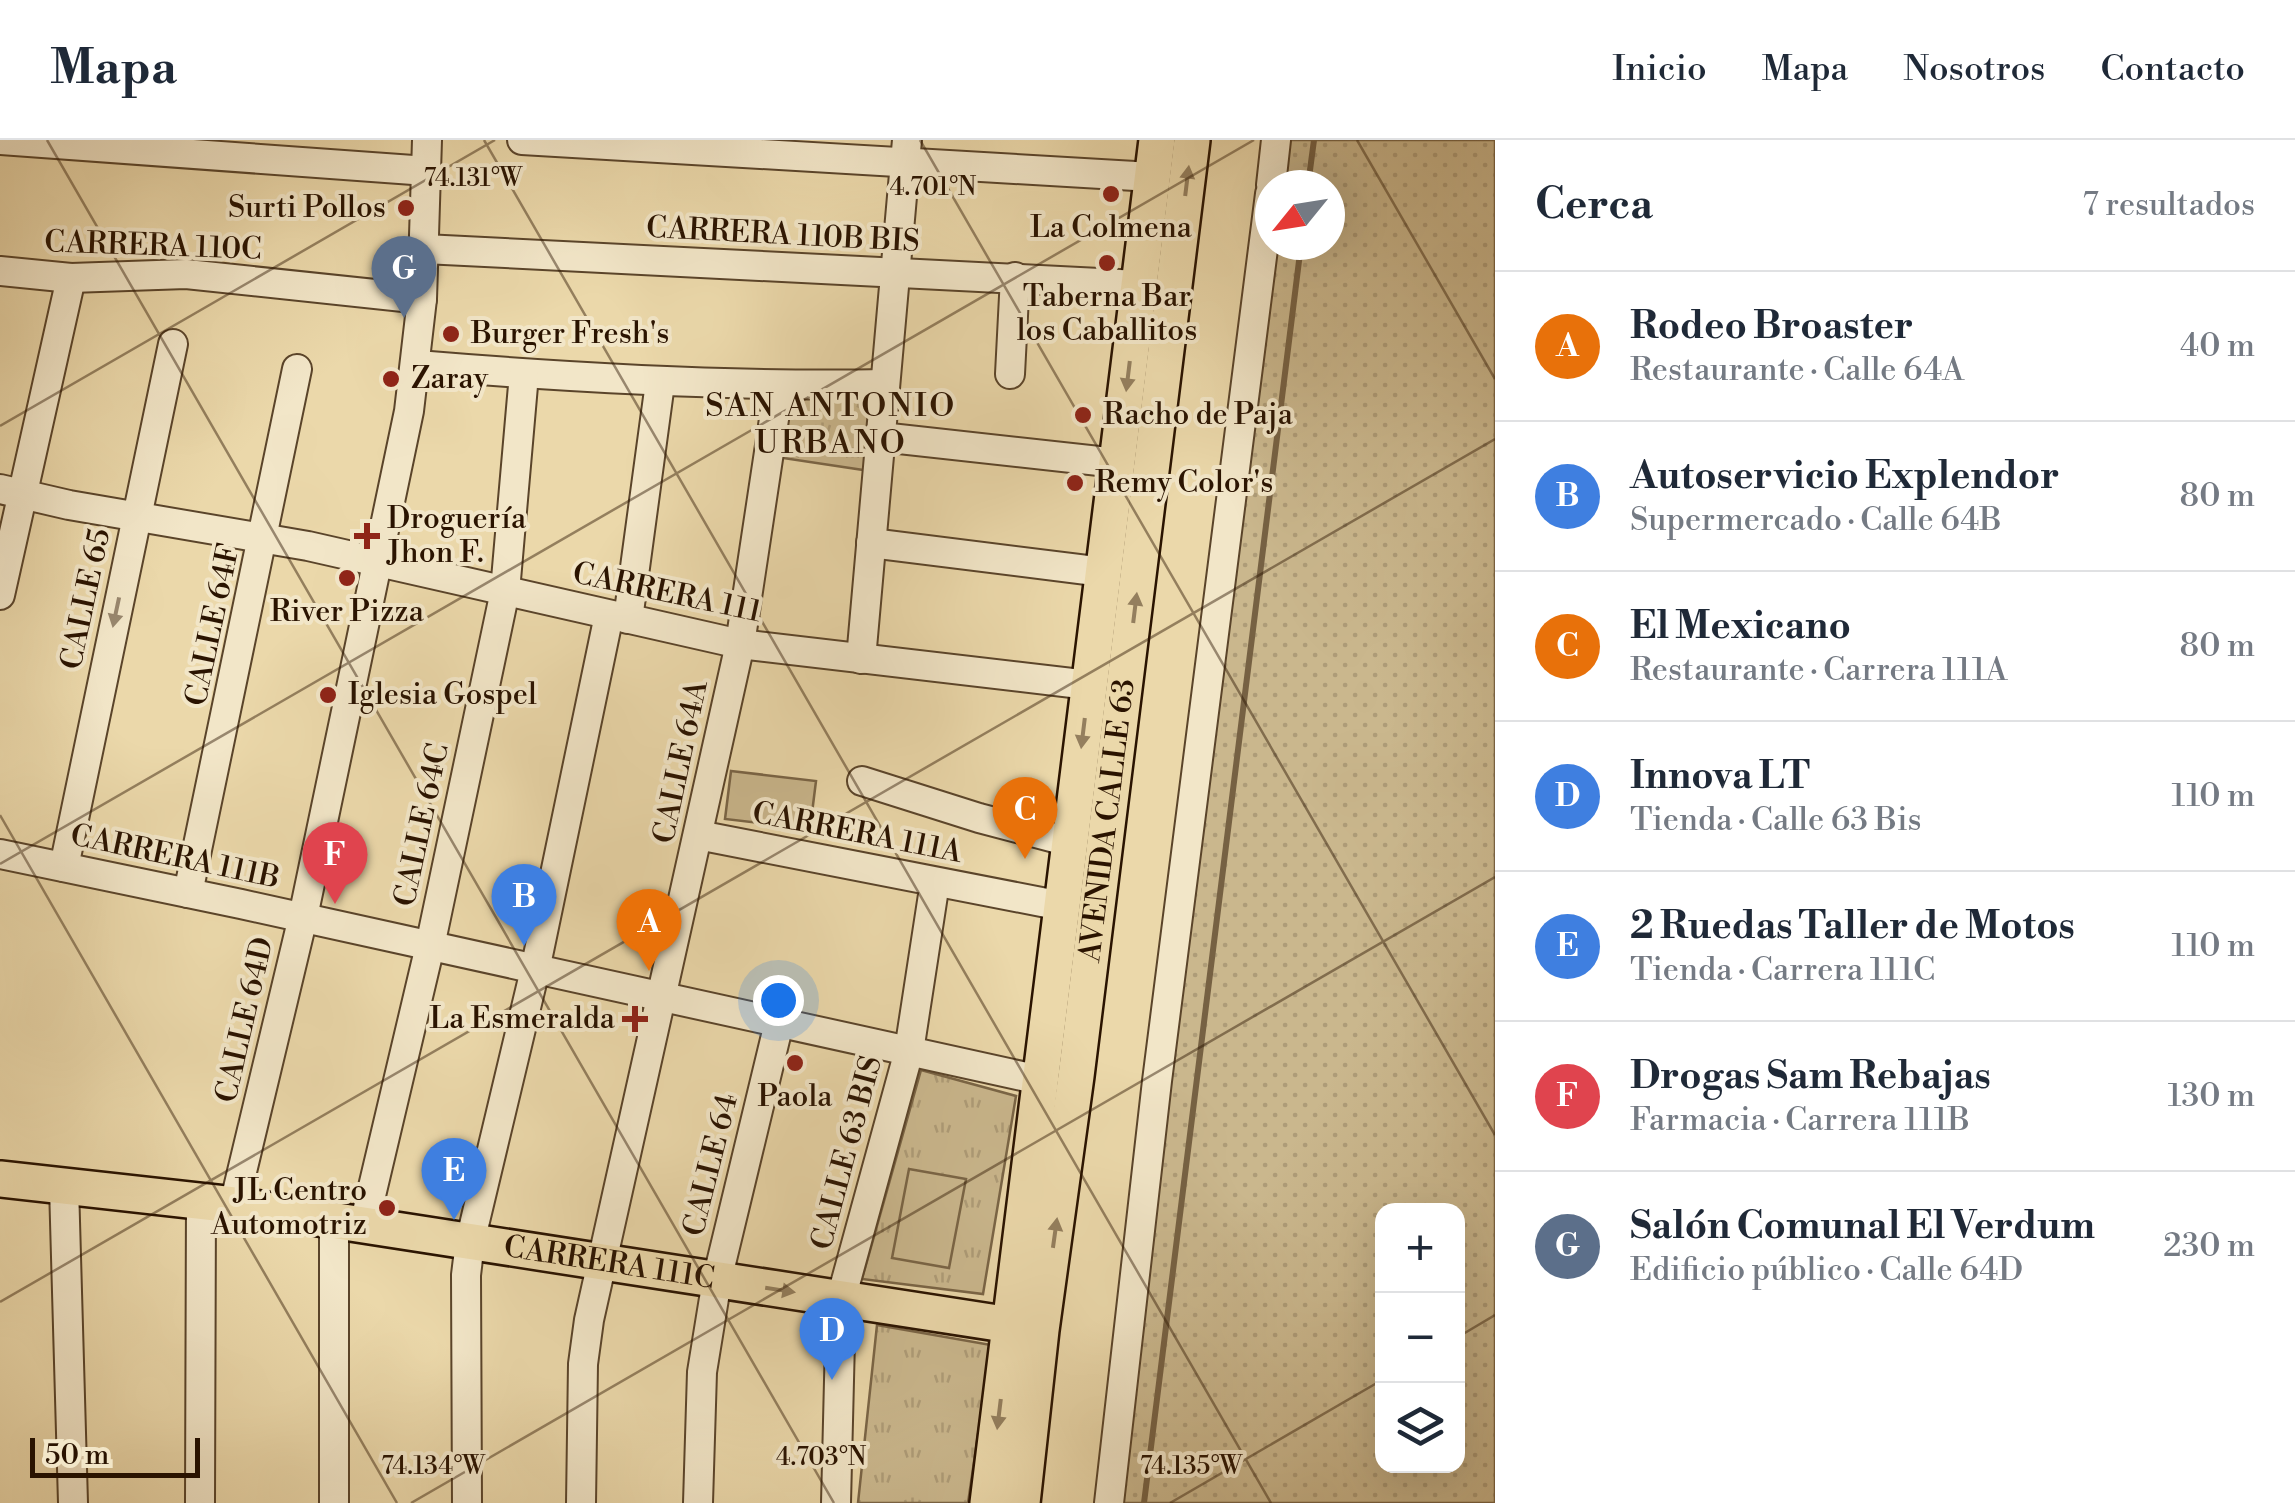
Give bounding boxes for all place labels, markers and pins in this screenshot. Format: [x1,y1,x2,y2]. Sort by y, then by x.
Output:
marker: La Colmena [1100,183,1122,205]
place label: Surti Pollos [228,189,386,227]
marker: Surti Pollos [395,197,417,219]
place label: La Colmena [1030,209,1193,247]
pin: G [372,236,436,318]
marker: Taberna Bar los Caballitos [1096,252,1118,274]
place label: Taberna Bar los Caballitos [1017,278,1197,350]
place label: Burger Fresh's [470,315,670,353]
marker: Burger Fresh's [440,323,462,345]
place label: Zaray [411,360,488,398]
marker: Zaray [380,368,402,390]
place label: Racho de Paja [1103,396,1294,434]
marker: Racho de Paja [1072,404,1094,426]
place label: Remy Color's [1095,464,1273,502]
marker: Remy Color's [1064,472,1086,494]
place label: Droguería Jhon F. [386,500,527,572]
marker: Droguería Jhon F. [356,525,378,547]
marker: River Pizza [336,567,358,589]
place label: River Pizza [270,593,425,631]
place label: Iglesia Gospel [348,676,537,714]
marker: Iglesia Gospel [317,684,339,706]
pin: C [992,776,1058,859]
pin: F [302,822,368,904]
pin: B [492,864,556,946]
pin: A [616,888,682,971]
place label: La Esmeralda [429,1000,616,1038]
marker: La Esmeralda [624,1008,646,1030]
marker: Paola [784,1052,806,1074]
place label: Paola [757,1078,833,1116]
pin: E [422,1138,486,1220]
place label: JL Centro Automotriz [210,1172,367,1244]
marker: JL Centro Automotriz [376,1197,398,1219]
pin: D [800,1298,864,1380]

